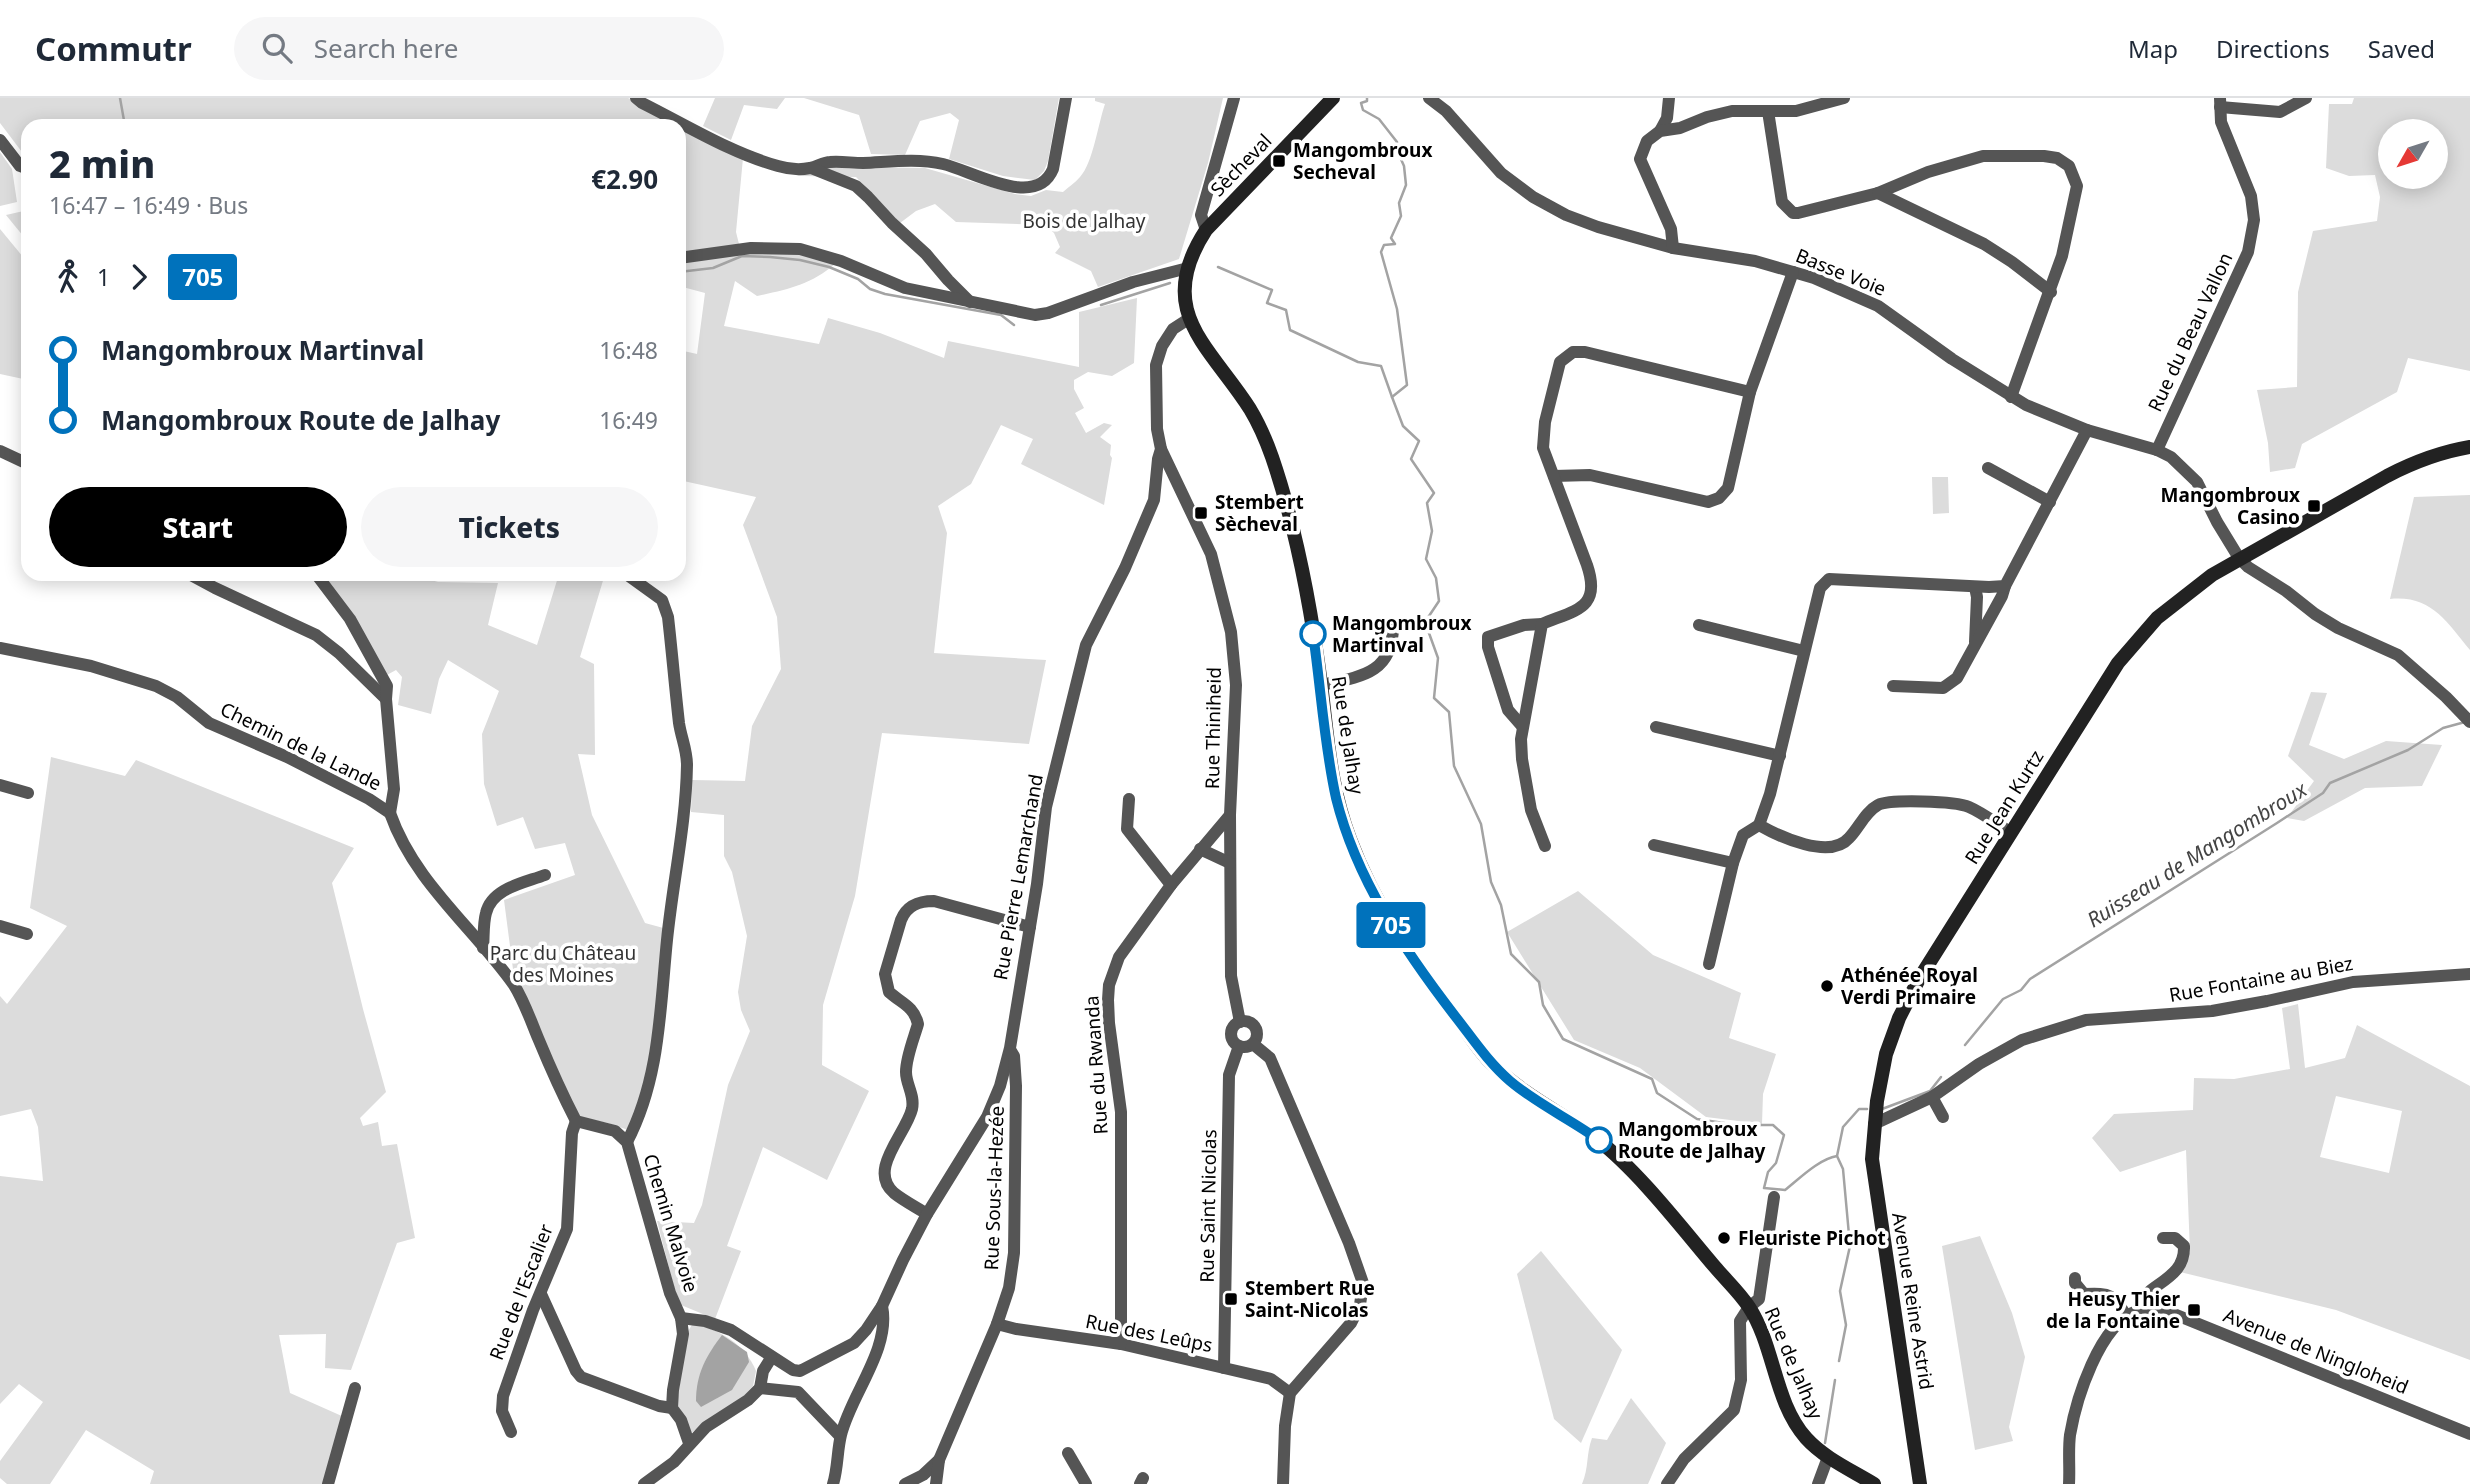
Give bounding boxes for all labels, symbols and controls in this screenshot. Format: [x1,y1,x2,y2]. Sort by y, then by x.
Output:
search box [234,17,724,80]
text: Commutr [35,26,192,71]
icon: search [258,29,296,67]
text: Search here [314,30,458,66]
text: Map [2128,32,2178,65]
text: Directions [2216,32,2330,65]
text: Saved [2368,32,2435,65]
north arrow [2378,119,2448,189]
map controls [2378,119,2448,189]
street label: Sècheval [1205,128,1277,202]
text: 2 min [49,137,155,189]
place label: Mangombroux Secheval [1293,137,1432,185]
marker: Mangombroux Secheval [1271,153,1287,169]
text: €2.90 [591,161,658,197]
text: 16:47 – 16:49 · Bus [49,189,248,221]
park label: Bois de Jalhay [1023,208,1146,234]
street label: Basse Voie [1792,242,1890,302]
street label: Rue du Beau Vallon [2142,248,2238,416]
icon: walk [49,258,87,296]
icon: forward [120,258,158,296]
text: 705 [182,260,223,293]
text: 1 [97,261,110,293]
text: Mangombroux Martinval [101,332,424,368]
text: 16:48 [599,334,658,366]
text: Mangombroux Route de Jalhay [101,402,500,438]
text: 16:49 [599,404,658,436]
place label: Mangombroux Casino [2161,482,2300,530]
button: Start [49,487,347,567]
button: Tickets [361,487,658,567]
place label: Stembert Sècheval [1215,489,1304,537]
marker: Mangombroux Casino [2306,498,2322,514]
marker: Stembert Sècheval [1193,505,1209,521]
place label: Mangombroux Martinval [1332,610,1471,658]
marker: Mangombroux Martinval [1300,621,1326,647]
street label: Rue Thiniheid [1199,667,1227,789]
street label: Rue de Jalhay [1326,674,1370,796]
street label: Chemin de la Lande [216,696,386,796]
street label: Rue Jean Kurtz [1959,745,2049,869]
street label: Rue Pierre Lemarchand [987,772,1049,982]
water label: Ruisseau de Mangombroux [2081,774,2312,933]
line badge: 705 [1351,902,1431,948]
text: 705 [1370,908,1412,941]
park label: Parc du Château des Moines [490,940,636,988]
street label: Rue Fontaine au Biez [2167,950,2355,1008]
place label: Athénée Royal Verdi Primaire [1841,962,1978,1010]
marker: Athénée Royal Verdi Primaire [1819,978,1835,994]
street label: Rue du Rwanda [1078,995,1114,1135]
street label: Rue Sous-la-Hezée [978,1105,1010,1271]
place label: Mangombroux Route de Jalhay [1618,1116,1766,1164]
marker: Mangombroux Route de Jalhay [1586,1127,1612,1153]
street label: Rue Saint Nicolas [1194,1129,1222,1283]
street label: Chemin Malvoie [638,1151,704,1295]
street label: Avenue Reine Astrid [1886,1211,1940,1391]
street label: Rue de l'Escalier [483,1220,559,1364]
place label: Fleuriste Pichot [1738,1225,1886,1251]
marker: Fleuriste Pichot [1716,1230,1732,1246]
place label: Stembert Rue Saint-Nicolas [1245,1275,1375,1323]
place label: Heusy Thier de la Fontaine [2046,1286,2181,1334]
marker: Stembert Rue Saint-Nicolas [1223,1291,1239,1307]
marker: Heusy Thier de la Fontaine [2186,1302,2202,1318]
street label: Avenue de Ningloheid [2220,1302,2412,1400]
street label: Rue de Jalhay [1759,1303,1829,1423]
street label: Rue des Leûps [1083,1308,1215,1358]

